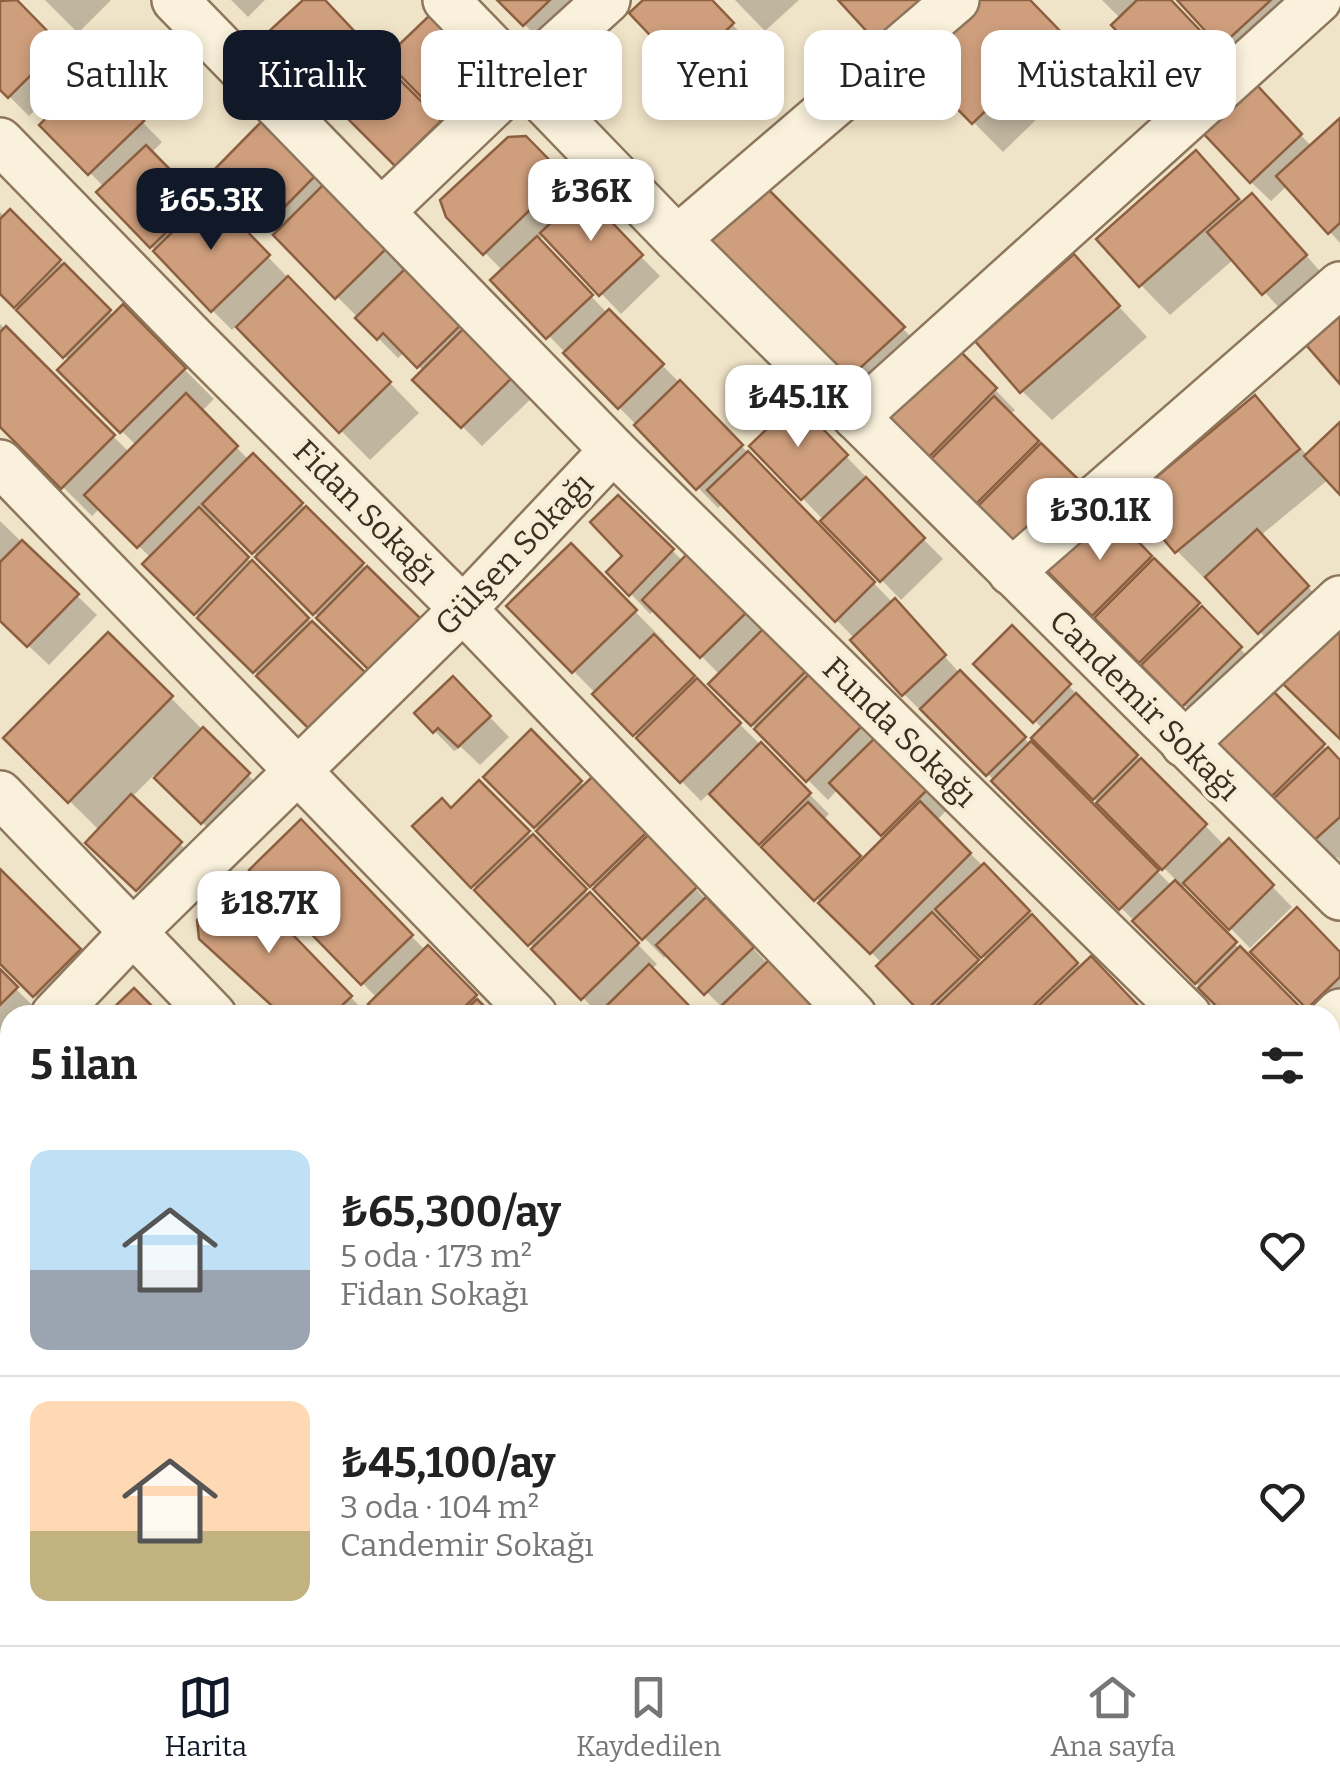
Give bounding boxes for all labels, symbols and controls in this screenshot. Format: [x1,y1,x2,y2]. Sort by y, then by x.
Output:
chip: Satılık [30,30,203,120]
chip: Kiralık [223,30,401,120]
chip: Filtreler [421,30,622,120]
chip: Yeni [642,30,784,120]
chip: Daire [804,30,961,120]
chip: Müstakil ev [981,30,1236,120]
pin: ₺36K [532,159,650,244]
pin: ₺65.3K [130,168,292,253]
text: ₺36K [550,172,632,210]
text: ₺65.3K [158,181,264,219]
pin: ₺45.1K [717,365,879,450]
text: ₺45.1K [747,378,849,416]
street label: Fidan Sokağı [286,432,446,592]
street label: Gülşen Sokağı [427,465,601,643]
pin: ₺30.1K [1019,478,1181,563]
text: ₺30.1K [1049,491,1151,529]
street label: Candemir Sokağı [1042,602,1248,808]
street label: Funda Sokağı [815,649,985,815]
pin: ₺18.7K [188,871,350,956]
text: ₺18.7K [219,884,319,922]
icon: filters [1255,1038,1310,1093]
text: 5 ilan [30,1040,137,1090]
text: ₺65,300/ay [340,1187,561,1237]
icon: home [110,1190,230,1310]
icon: heart [1255,1223,1310,1278]
text: 5 oda · 173 m² [340,1237,532,1275]
text: Fidan Sokağı [340,1275,529,1313]
text: ₺45,100/ay [340,1438,555,1488]
icon: home [110,1441,230,1561]
icon: heart [1255,1474,1310,1529]
text: 3 oda · 104 m² [340,1488,539,1526]
text: Candemir Sokağı [340,1526,594,1564]
tab: Harita [164,1670,247,1763]
tab: Kaydedilen [576,1670,721,1763]
tab: Ana sayfa [1050,1670,1176,1763]

